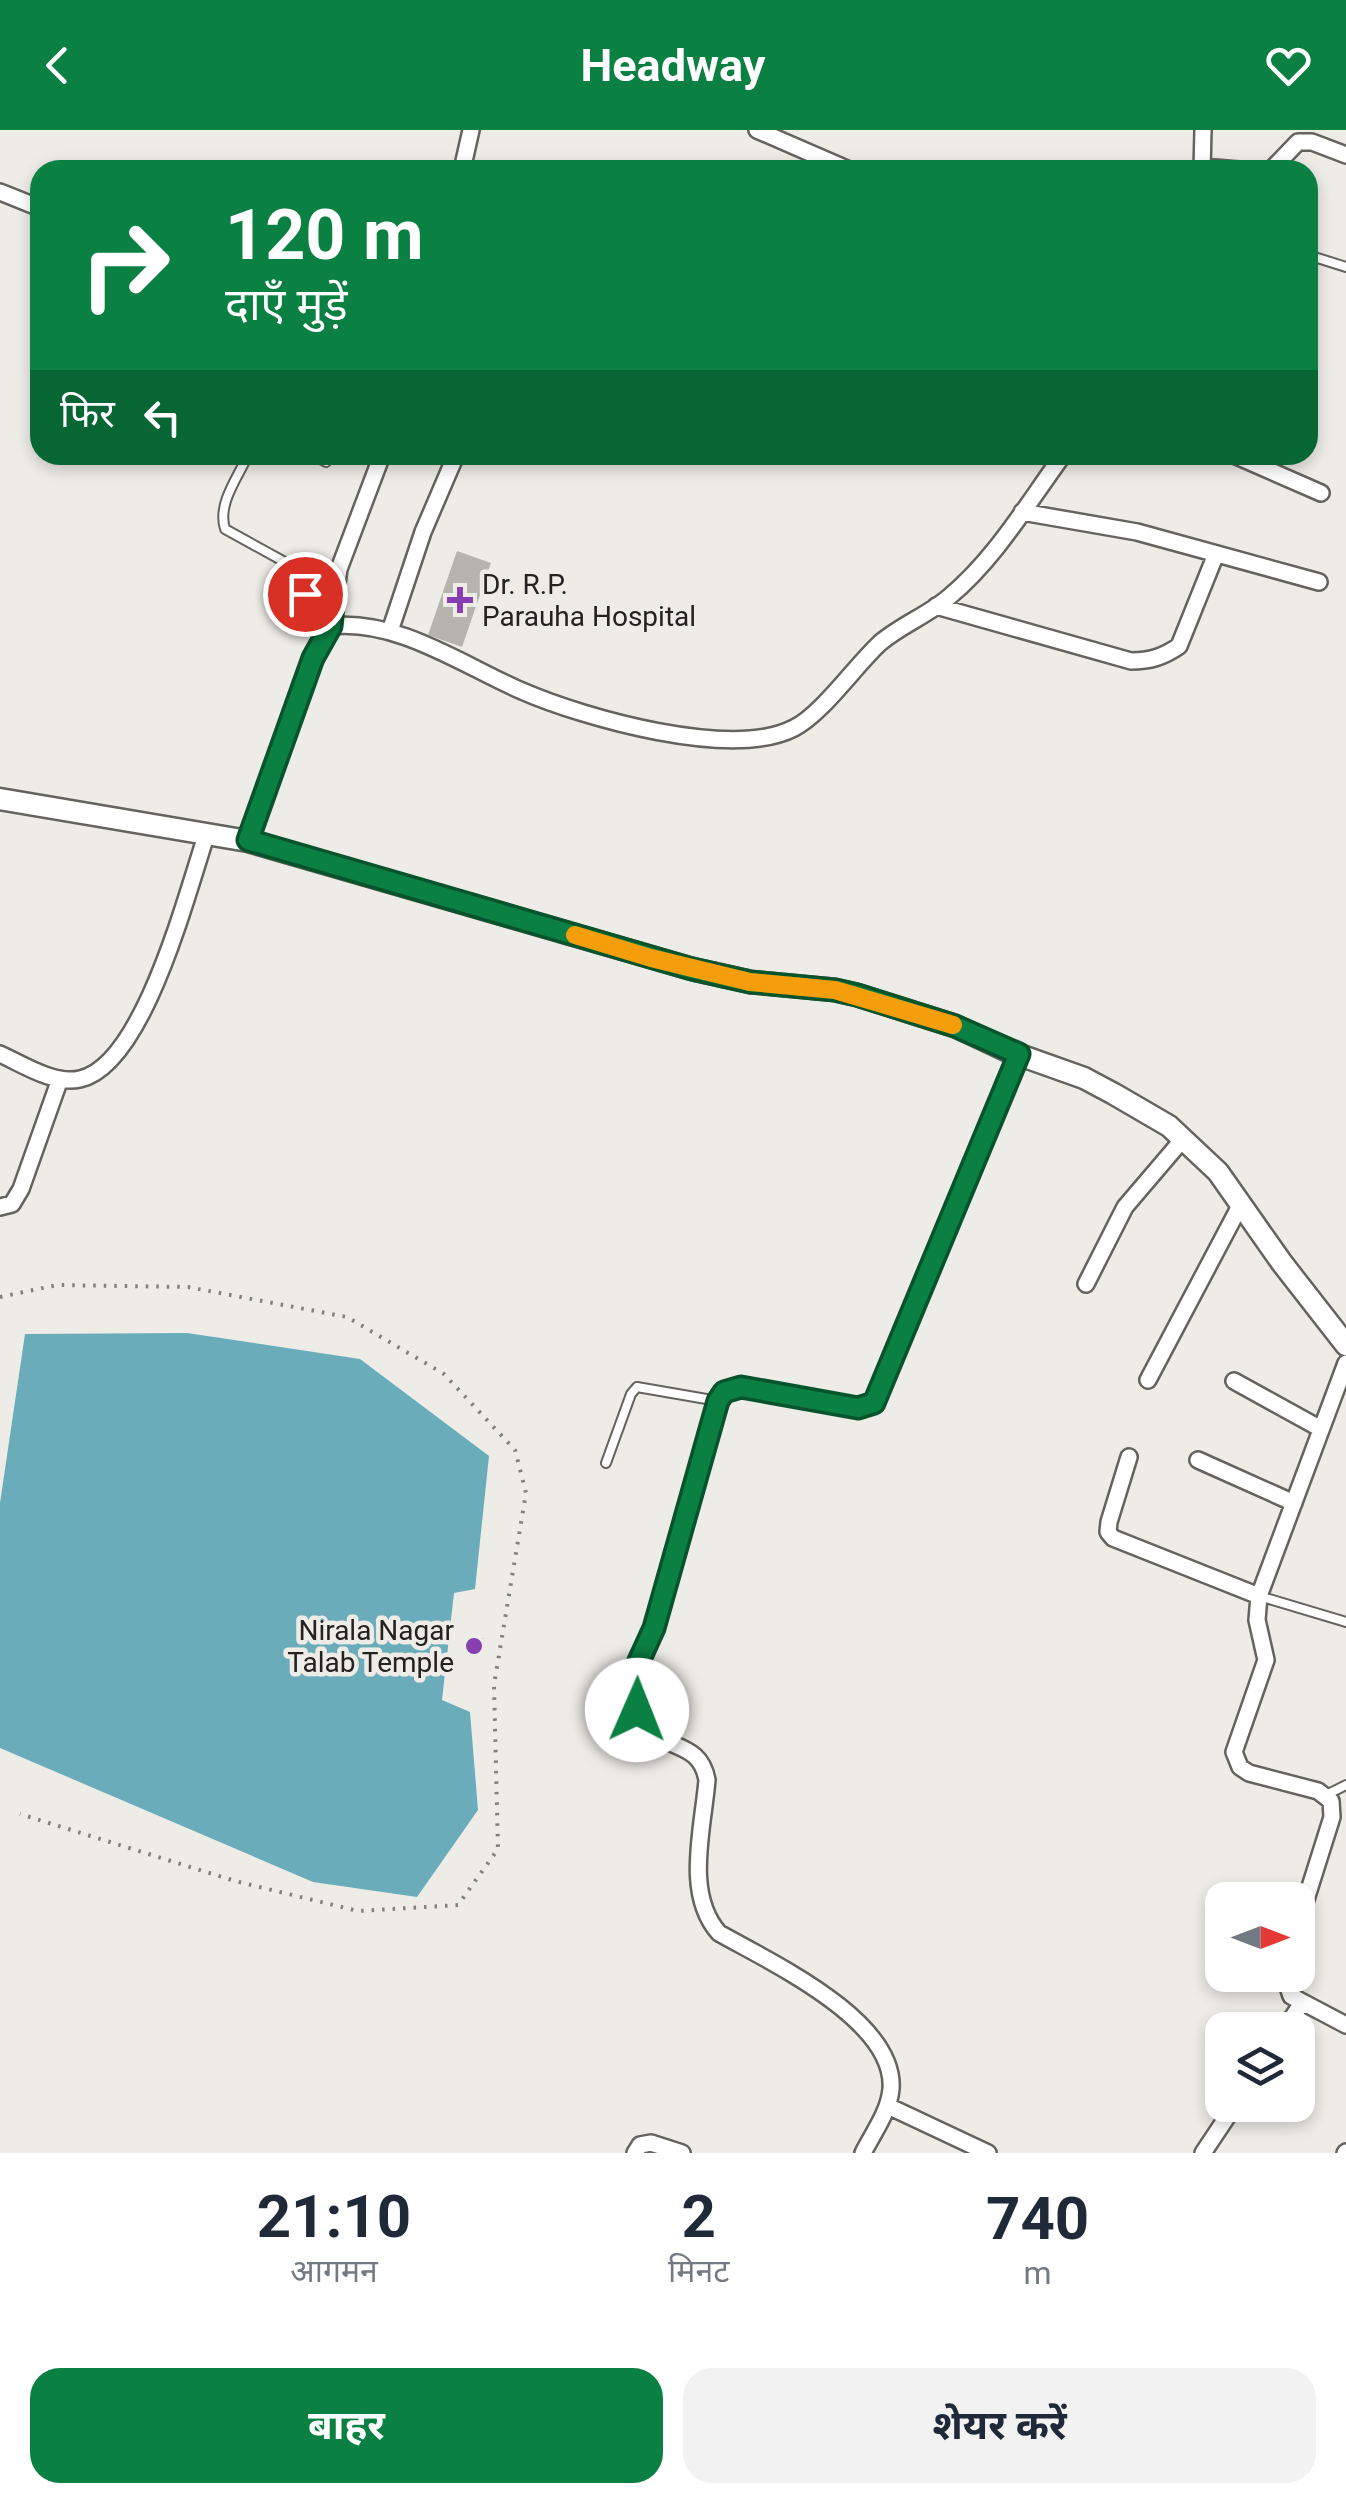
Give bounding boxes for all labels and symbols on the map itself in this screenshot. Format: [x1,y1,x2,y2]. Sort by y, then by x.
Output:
pin [263,552,348,637]
place label: Dr. R.P. Parauha Hospital [482,568,696,633]
marker: Dr. R.P. Parauha Hospital [447,587,473,613]
place label: Nirala Nagar Talab Temple [287,1614,455,1679]
marker: Nirala Nagar Talab Temple [463,1635,485,1657]
position arrow [585,1658,689,1762]
north arrow [1205,1882,1315,1992]

